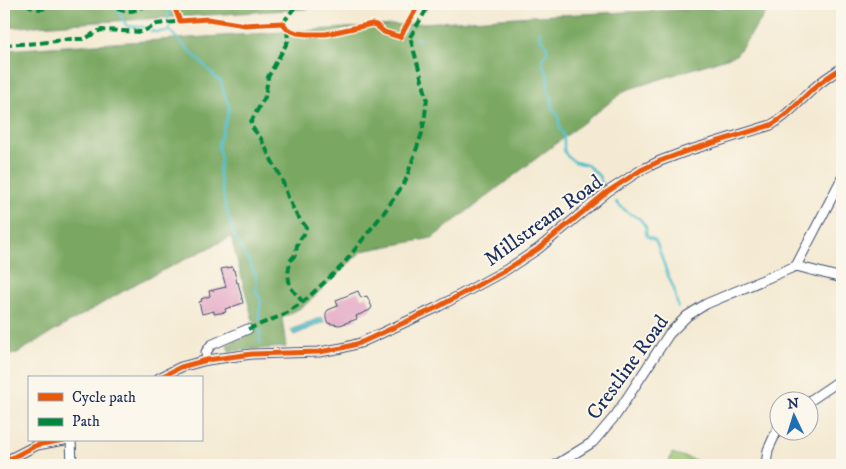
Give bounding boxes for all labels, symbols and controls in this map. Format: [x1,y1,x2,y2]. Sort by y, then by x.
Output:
street label: Millstream Road [479,169,608,273]
street label: Crestline Road [581,310,675,425]
legend [28,376,202,442]
text: Cycle path [72,388,136,407]
north arrow [768,392,818,442]
text: N [787,395,800,413]
text: Path [72,412,100,431]

